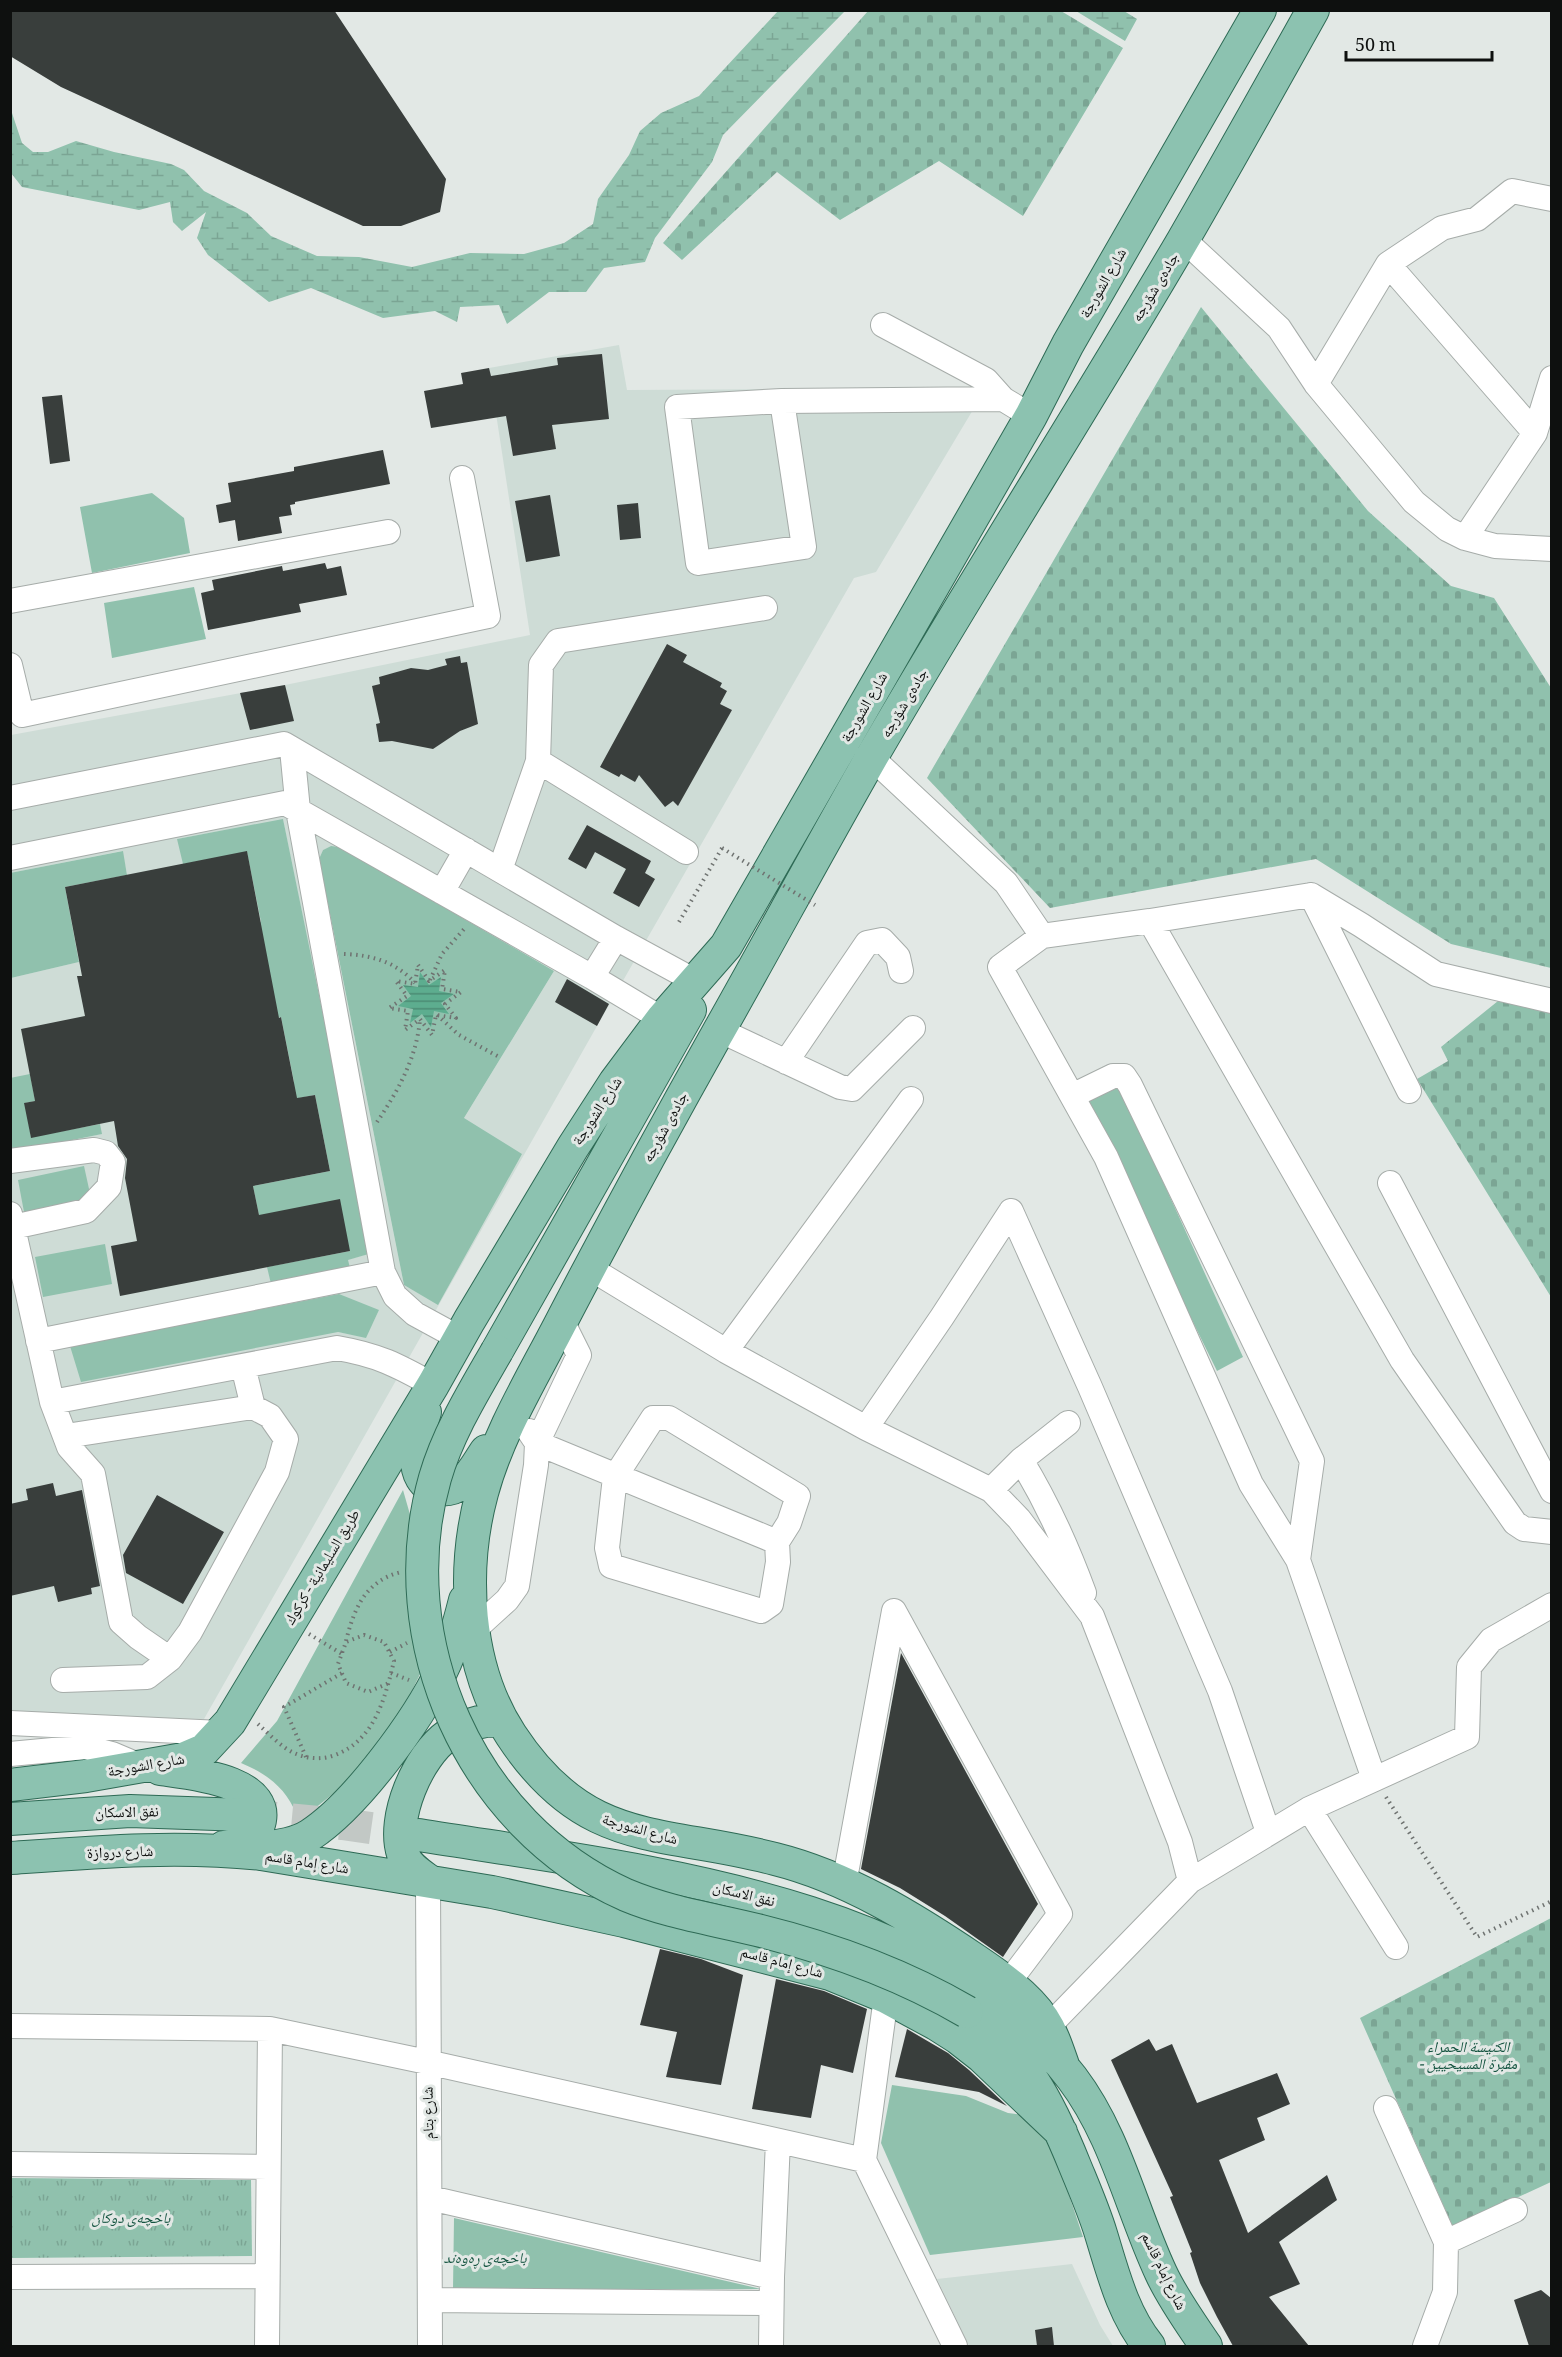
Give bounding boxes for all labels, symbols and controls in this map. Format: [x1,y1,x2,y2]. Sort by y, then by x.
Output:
scale bar [1346,24,1492,62]
text: 50 m [1355,32,1396,62]
street label: شارع الشورجة [1074,244,1135,324]
street label: جادەی شۆرجە [1126,248,1188,328]
street label: جادەی شۆرجە [875,664,937,744]
street label: شارع الشورجة [835,668,896,748]
street label: شارع الشورجة [567,1072,631,1152]
street label: جادەی شۆرجە [637,1087,697,1168]
street label: طريق السليمانية - كركوك [279,1505,369,1631]
street label: شارع الشورجة [106,1747,187,1787]
street label: نفق الاسكان [95,1800,159,1828]
street label: شارع الشورجة [599,1808,680,1854]
street label: شارع دروازة [86,1840,154,1868]
street label: شارع إمام قاسم [263,1845,351,1883]
street label: نفق الاسكان [710,1876,777,1916]
street label: شارع إمام قاسم [737,1940,826,1987]
park label: الكنيسة الحمراء - مقبرة المسيحيين [1419,2036,1517,2079]
street label: شارع بتام [417,2086,443,2139]
park label: باخچەی دوکان [92,2207,171,2233]
street label: شارع إمام قاسم [1132,2228,1192,2316]
park label: باخچەی ڕەوەند [443,2247,527,2273]

